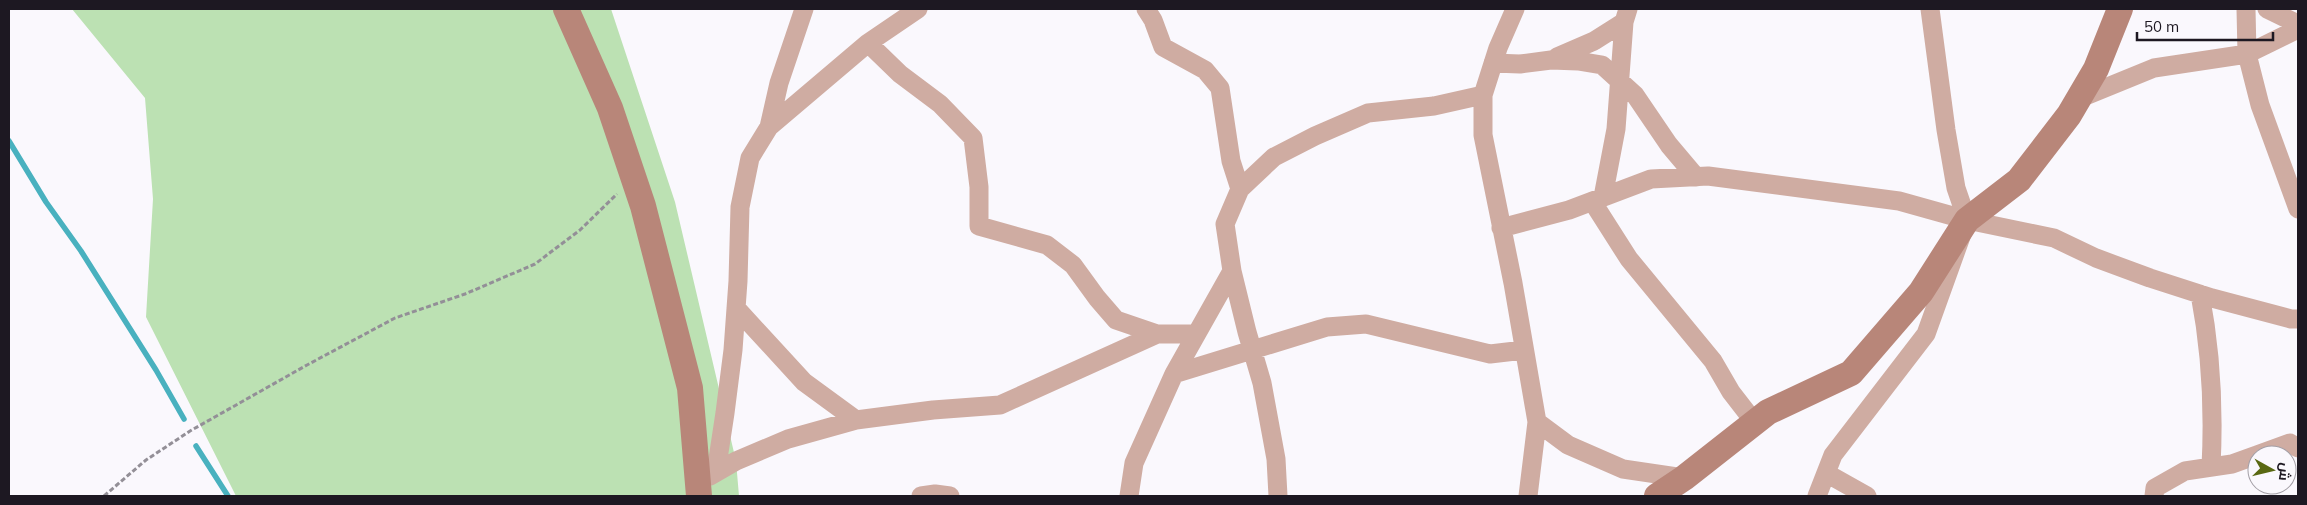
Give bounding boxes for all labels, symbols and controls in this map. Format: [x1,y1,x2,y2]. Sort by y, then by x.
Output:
scale bar [2137,10,2273,42]
text: 50 m [2144,17,2179,36]
north arrow [2247,445,2297,495]
text: ش [2275,462,2295,482]

